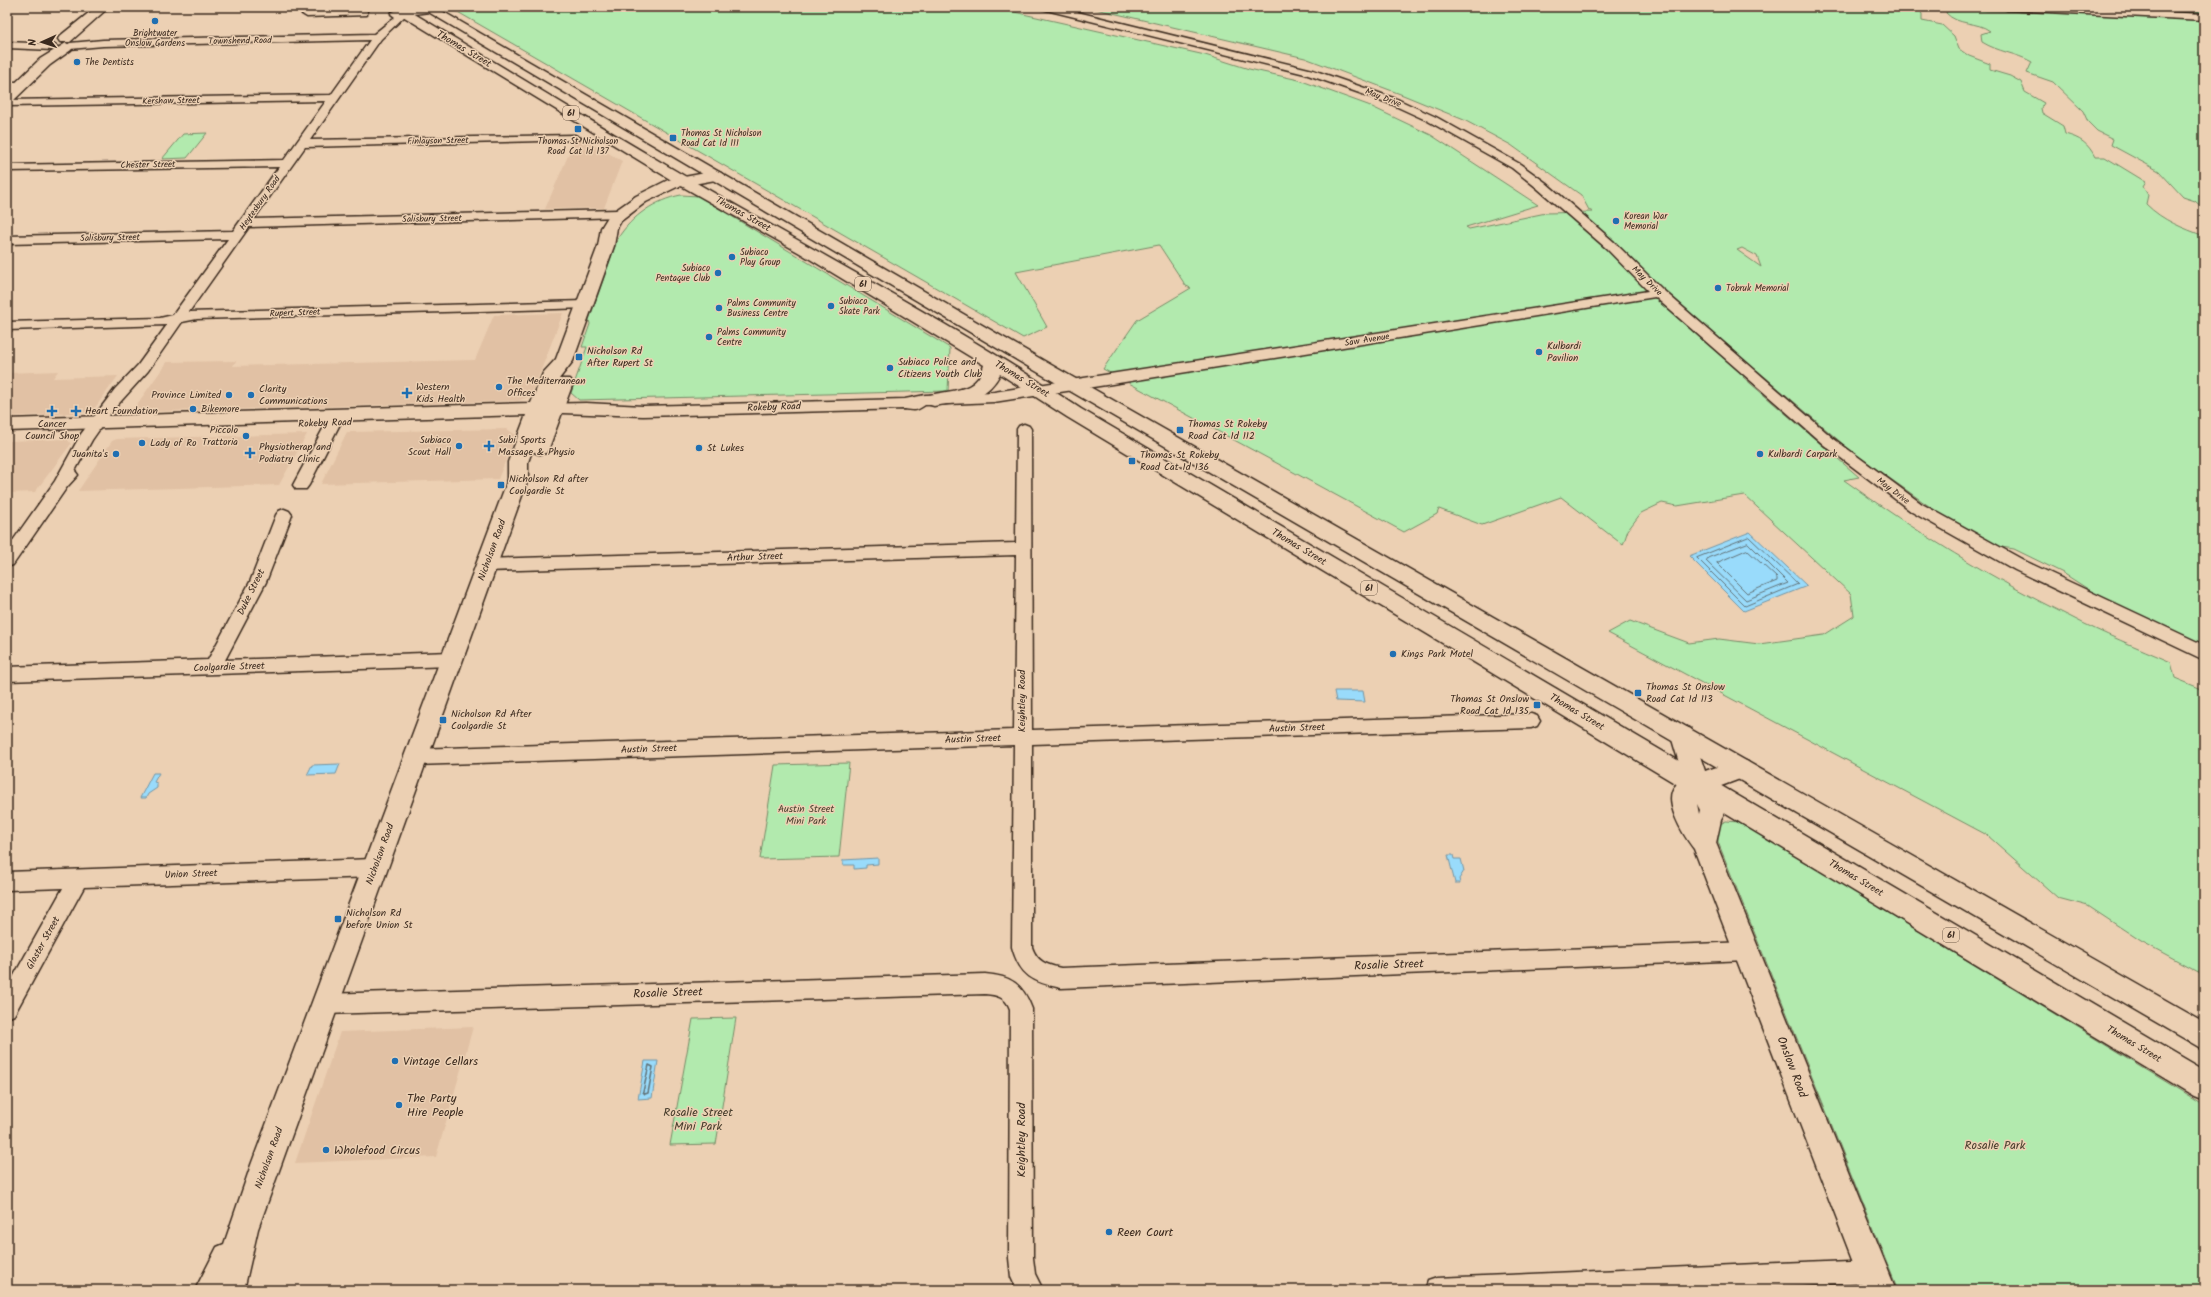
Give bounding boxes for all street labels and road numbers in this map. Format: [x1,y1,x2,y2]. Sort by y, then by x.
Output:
street label: Thomas Street [434,26,495,72]
street label: Townshend Road [208,33,272,49]
street label: May Drive [1363,84,1403,112]
street label: Kershaw Street [142,93,201,109]
road number: 61 [563,106,579,120]
street label: Finlayson Street [407,133,469,149]
street label: Chester Street [120,157,176,173]
street label: Heytesbury Road [236,172,285,233]
street label: Thomas Street [712,192,774,236]
street label: Salisbury Street [402,211,463,227]
street label: Salisbury Street [80,230,141,246]
street label: May Drive [1628,262,1666,300]
road number: 61 [855,277,871,291]
street label: Rupert Street [269,305,321,321]
street label: Saw Avenue [1344,329,1390,351]
street label: Thomas Street [992,356,1053,402]
street label: Rokeby Road [747,398,802,416]
street label: Rokeby Road [298,414,353,432]
street label: May Drive [1873,474,1913,508]
street label: Nicholson Road [474,516,511,583]
street label: Thomas Street [1269,524,1330,570]
street label: Arthur Street [727,548,783,566]
street label: Duke Street [233,566,269,618]
road number: 61 [1361,581,1377,595]
street label: Coolgardie Street [193,658,265,676]
street label: Keightley Road [1014,669,1030,732]
street label: Thomas Street [1547,689,1608,735]
street label: Austin Street [1269,719,1325,737]
street label: Austin Street [945,730,1001,748]
street label: Austin Street [621,740,677,758]
street label: Nicholson Road [362,820,399,887]
street label: Thomas Street [1826,855,1887,901]
street label: Union Street [164,865,218,883]
street label: Gloster Street [22,913,64,972]
road number: 61 [1943,928,1959,942]
street label: Rosalie Street [1354,954,1424,976]
street label: Rosalie Street [633,982,703,1004]
street label: Thomas Street [2104,1021,2165,1067]
street label: Onslow Road [1772,1034,1813,1101]
street label: Keightley Road [1012,1102,1031,1177]
street label: Nicholson Road [251,1124,288,1191]

